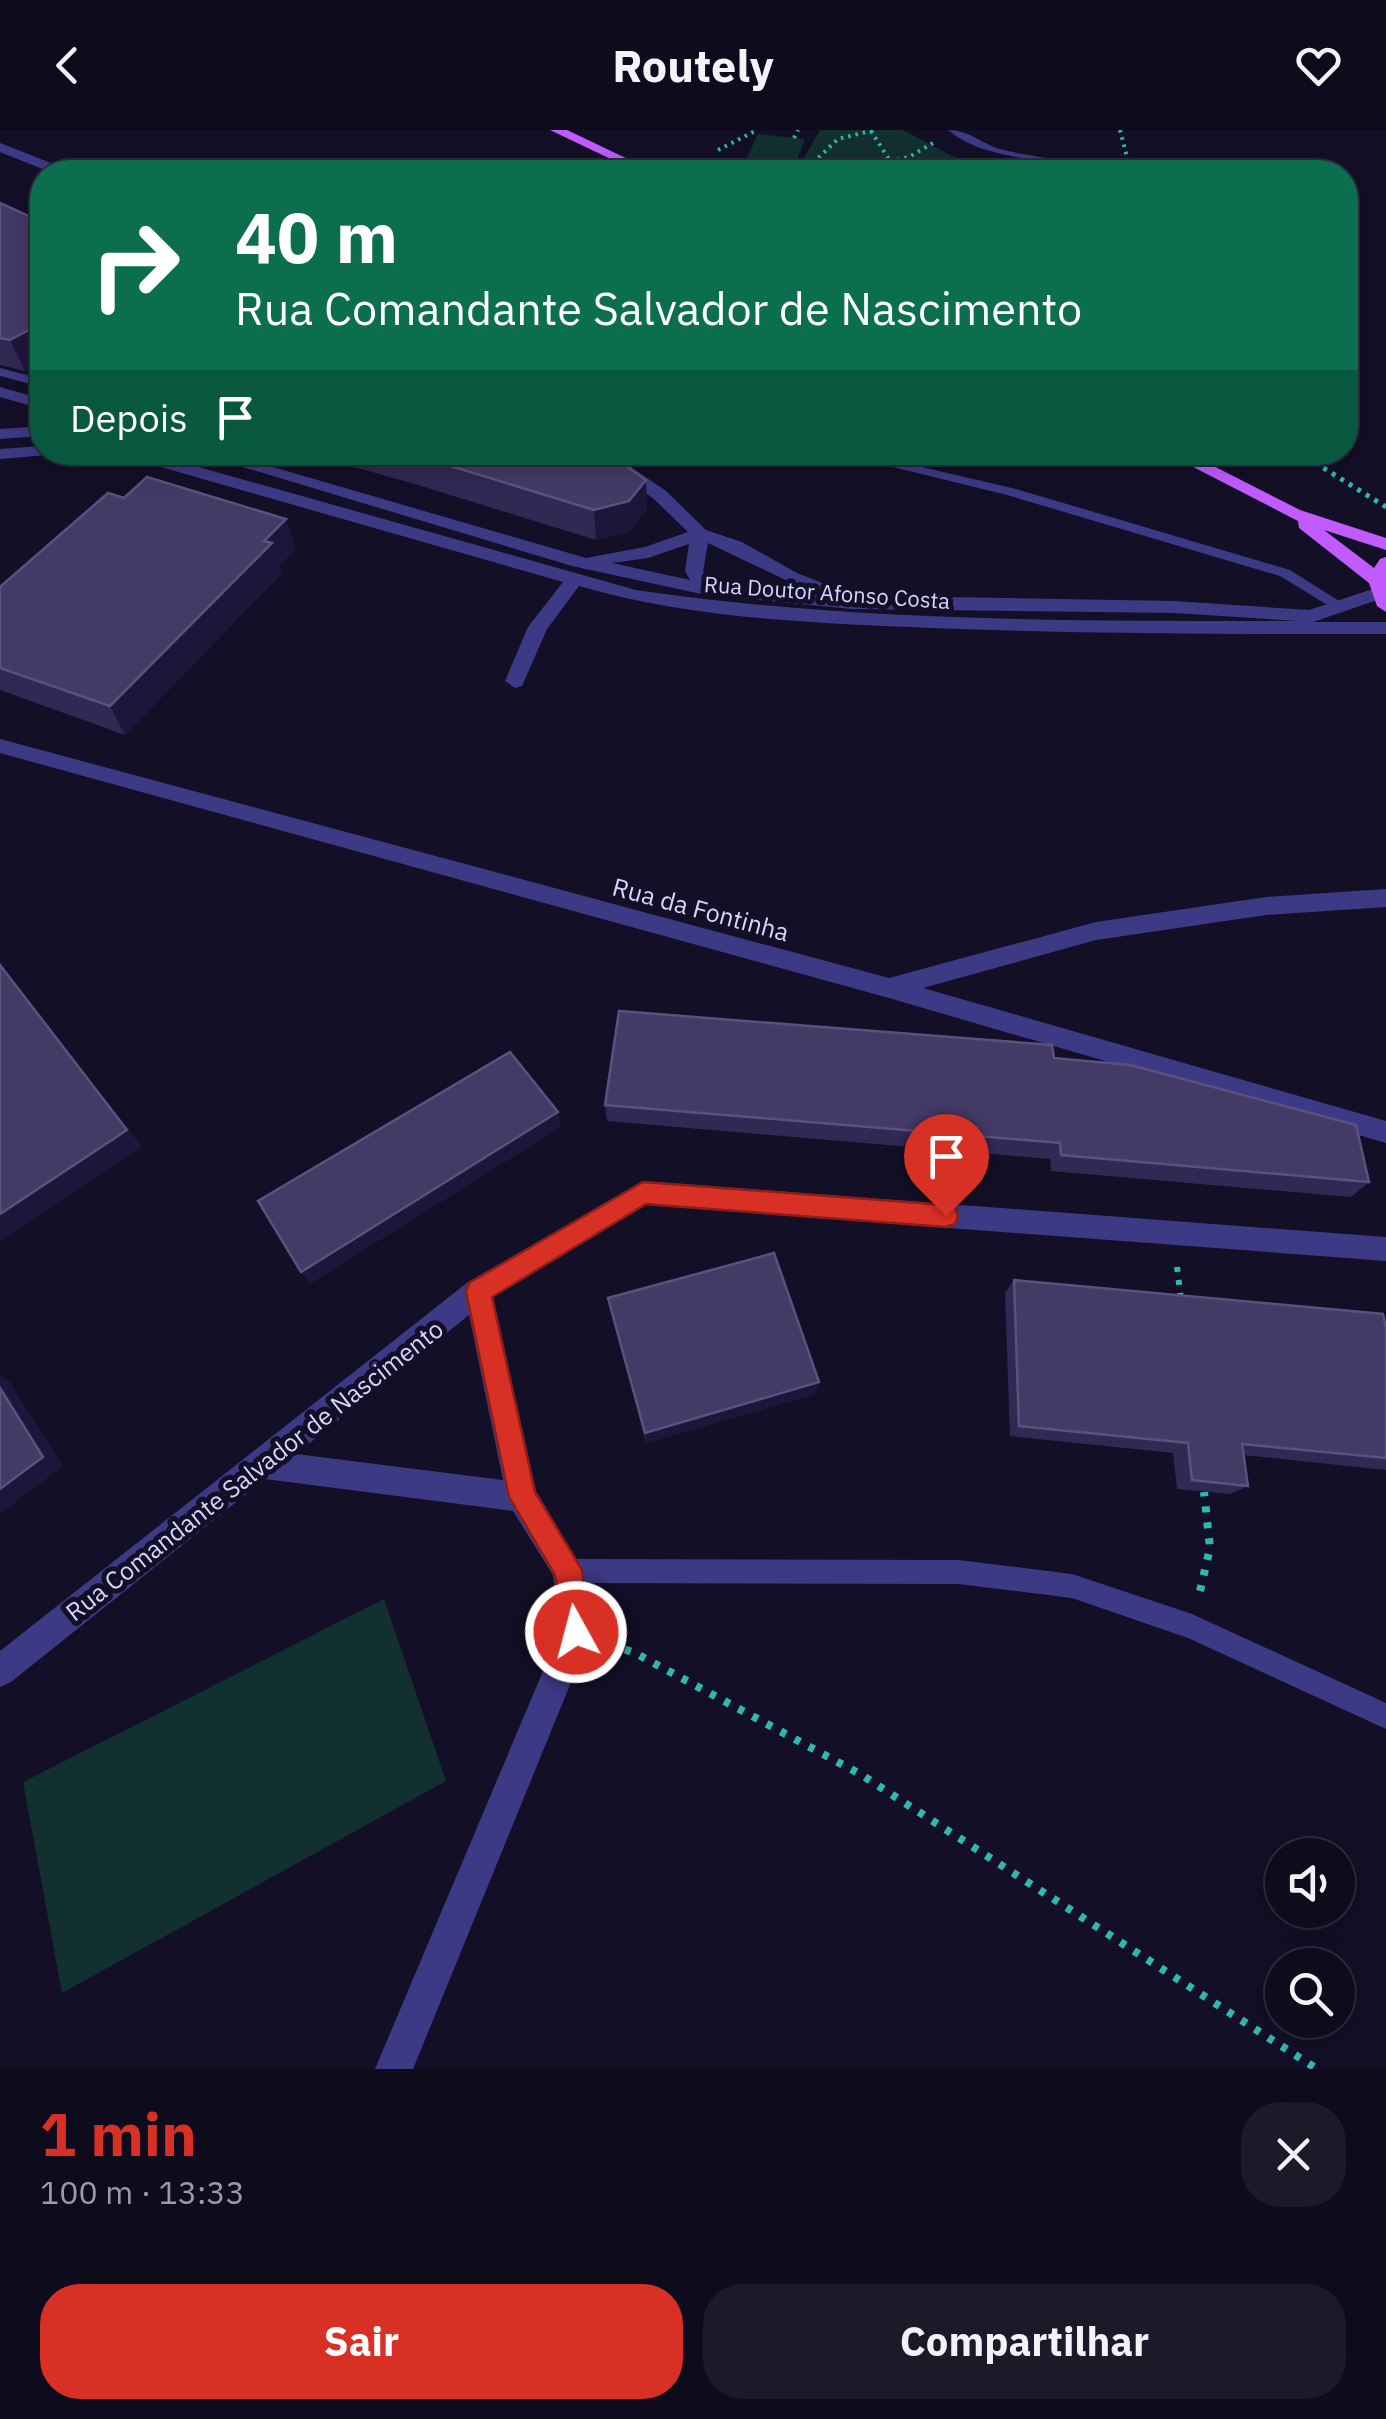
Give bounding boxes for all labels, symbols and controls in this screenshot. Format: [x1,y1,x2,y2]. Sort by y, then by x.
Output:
text: Routely [612,36,774,94]
icon: back [40,38,95,93]
icon: heart [1291,38,1346,93]
text: 40 m [235,191,398,282]
icon: right [70,200,200,330]
text: Rua Comandante Salvador de Nascimento [235,279,1082,337]
icon: arrive [208,390,263,445]
text: Depois [70,393,188,442]
street label: Rua Doutor Afonso Costa [703,569,951,615]
street label: Rua da Fontinha [609,870,793,948]
pin [904,1114,989,1217]
icon: arrive [919,1129,974,1184]
street label: Rua Comandante Salvador de Nascimento [58,1312,450,1628]
position arrow [524,1580,628,1684]
map controls [1265,1838,1355,2038]
button: sound [1265,1838,1355,1928]
button: search [1265,1948,1355,2038]
text: 1 min [40,2094,197,2173]
button: close [1241,2102,1346,2207]
text: 100 m · 13:33 [40,2171,245,2213]
button: Sair [40,2284,683,2399]
button: Compartilhar [703,2284,1346,2399]

